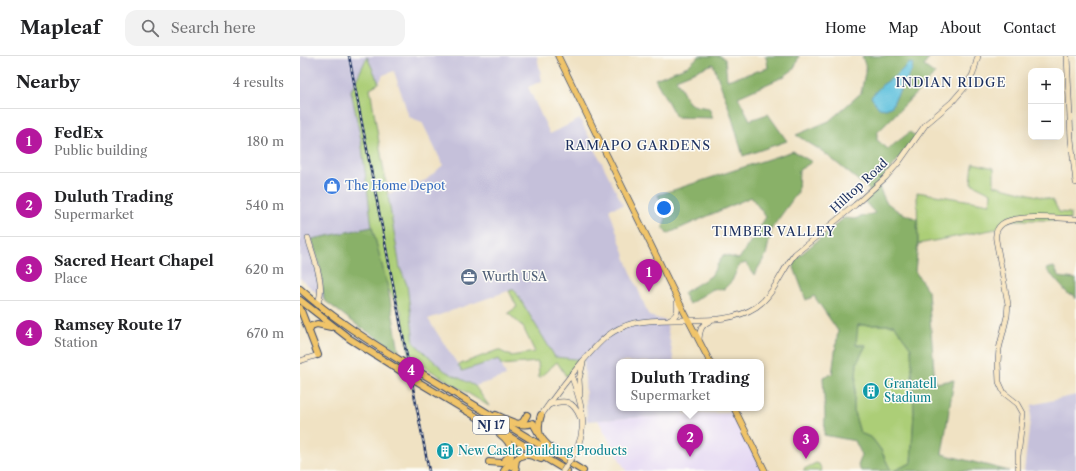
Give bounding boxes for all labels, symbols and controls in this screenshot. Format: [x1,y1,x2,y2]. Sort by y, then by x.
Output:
search box [125,10,405,46]
text: Mapleaf [20,16,101,39]
icon: search [139,17,161,39]
text: Search here [171,18,256,37]
text: Home [825,19,866,37]
text: Map [888,19,918,37]
text: About [940,19,981,37]
text: Contact [1003,19,1056,37]
map controls [1028,68,1064,140]
button: + [1028,68,1064,104]
text: Nearby [16,72,80,92]
text: 4 results [233,74,284,90]
district label: INDIAN RIDGE [895,74,1007,90]
button: − [1028,104,1064,140]
text: FedEx [54,123,103,142]
text: 1 [26,133,32,149]
text: 180 m [247,133,284,149]
district label: RAMAPO GARDENS [565,137,711,153]
text: Public building [54,142,147,158]
street label: Hilltop Road [827,155,891,216]
shop icon: The Home Depot [322,176,342,196]
place label: The Home Depot [345,178,446,193]
text: Duluth Trading [54,187,173,206]
text: 2 [25,197,33,213]
text: 540 m [246,197,284,213]
your location [654,198,674,218]
text: Supermarket [54,206,134,222]
district label: TIMBER VALLEY [712,223,836,239]
text: Sacred Heart Chapel [54,251,214,270]
pin: 1 [636,259,662,292]
text: 3 [25,261,33,277]
text: 620 m [245,261,284,277]
office icon: Wurth USA [459,267,479,287]
place label: Wurth USA [481,269,548,284]
text: Place [54,270,87,286]
text: Ramsey Route 17 [54,315,182,334]
text: 4 [25,325,33,341]
text: 670 m [246,325,284,341]
text: Station [54,334,98,350]
pin: 4 [398,357,424,390]
popup [616,359,764,411]
text: Duluth Trading [631,368,749,387]
place label: Granatell Stadium [884,376,937,405]
building icon: Granatell Stadium [861,381,881,401]
text: Supermarket [631,387,710,403]
road number: NJ 17 [473,416,509,434]
pin: 2 [677,424,703,457]
pin: 3 [793,426,819,459]
building icon: New Castle Building Products [435,441,455,461]
place label: New Castle Building Products [458,443,627,458]

